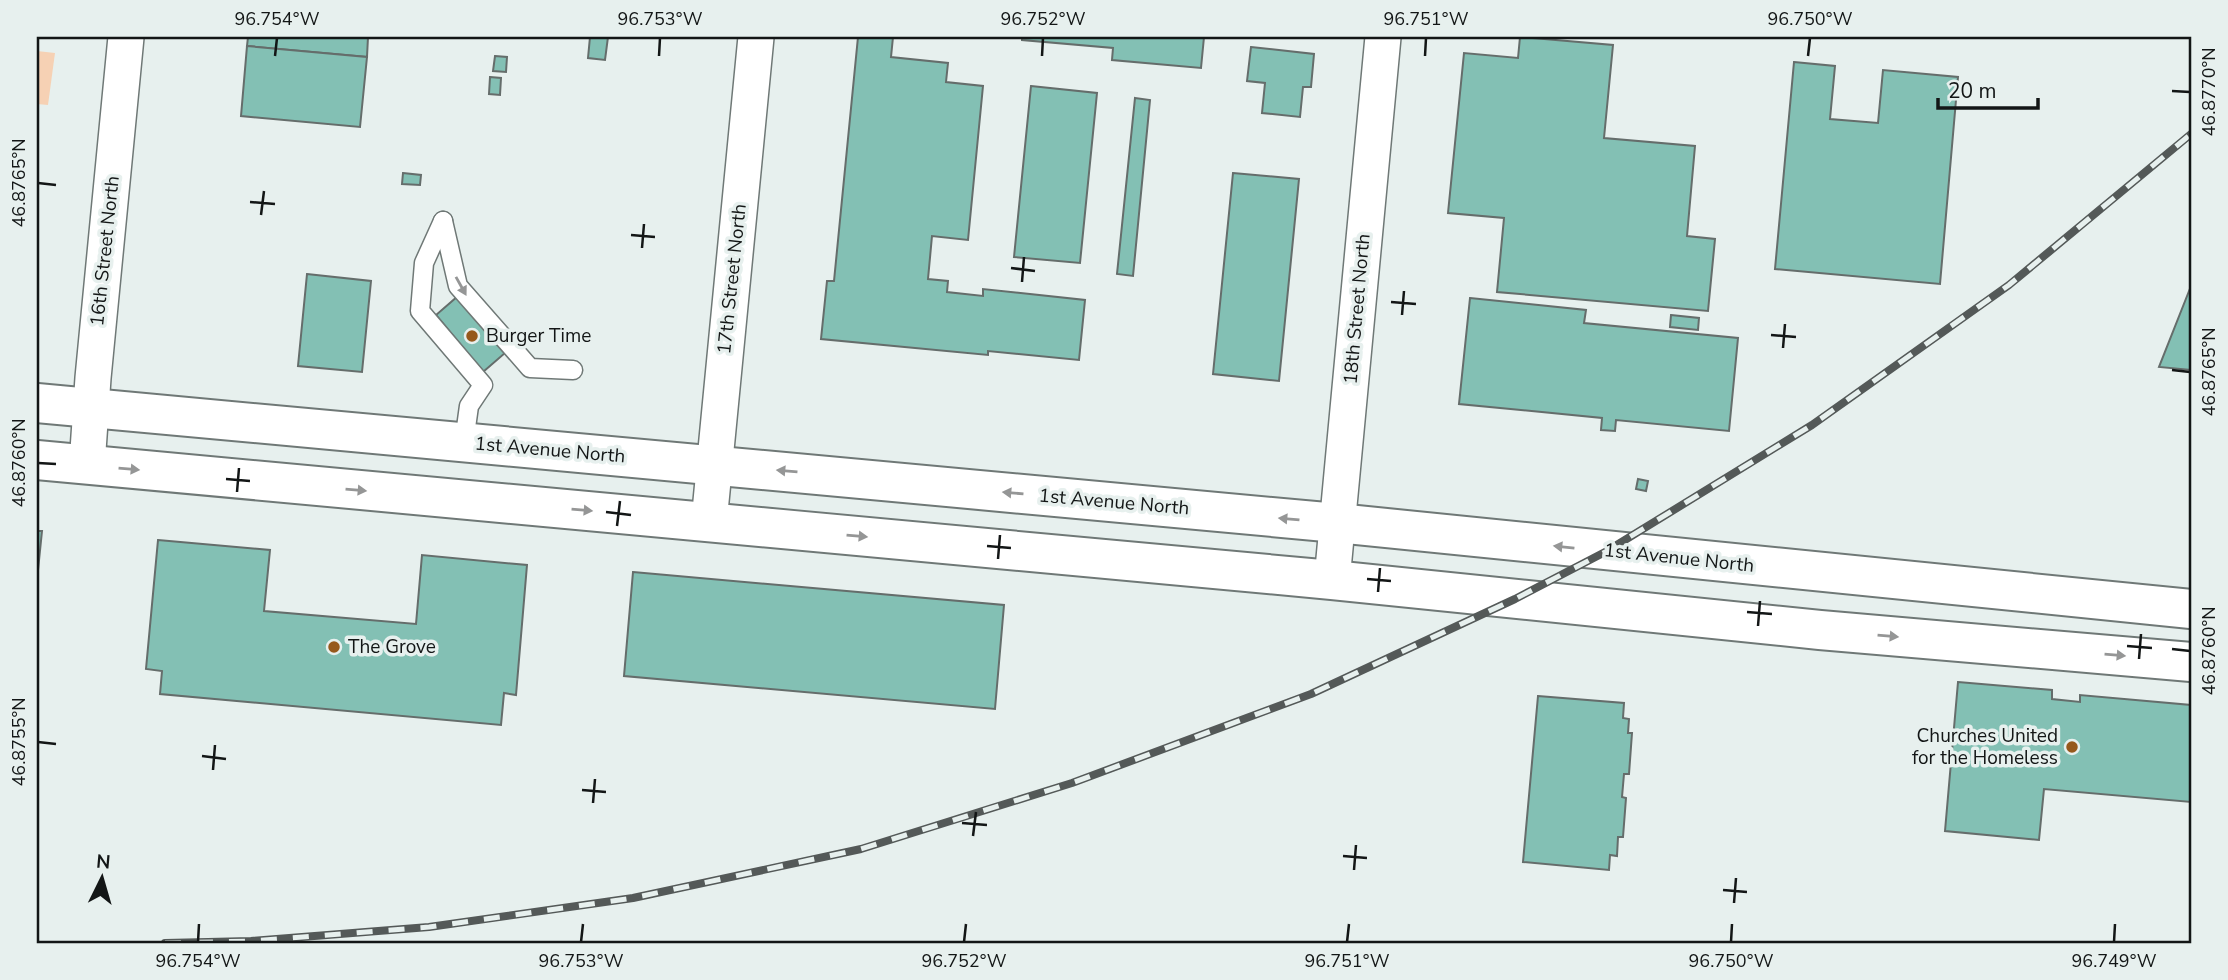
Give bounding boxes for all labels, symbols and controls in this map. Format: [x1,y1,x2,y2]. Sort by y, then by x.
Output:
text: 96.754°W [235,7,320,31]
text: 96.753°W [618,7,703,31]
text: 96.752°W [1001,7,1086,31]
text: 96.751°W [1384,7,1469,31]
text: 96.750°W [1768,7,1853,31]
text: 46.8770°N [2197,48,2221,136]
scale bar [1938,66,2037,110]
text: 20 m [1948,77,1997,105]
text: 46.8765°N [7,139,31,227]
street label: 16th Street North [84,174,126,328]
street label: 17th Street North [711,202,753,356]
street label: 18th Street North [1337,233,1377,385]
one-way arrow [455,277,467,296]
place label: Burger Time [486,323,591,349]
marker: Burger Time [464,328,480,344]
text: 46.8765°N [2197,328,2221,416]
text: 46.8760°N [7,419,31,507]
street label: 1st Avenue North [474,430,626,470]
one-way arrow [118,464,140,475]
one-way arrow [776,466,798,477]
street label: 1st Avenue North [1038,482,1190,522]
one-way arrow [345,484,367,495]
one-way arrow [1002,487,1024,498]
one-way arrow [571,505,593,516]
one-way arrow [1277,513,1299,524]
one-way arrow [847,531,869,542]
street label: 1st Avenue North [1603,537,1755,579]
one-way arrow [1552,541,1574,552]
text: 46.8760°N [2197,607,2221,695]
one-way arrow [1877,631,1899,642]
place label: The Grove [348,634,436,660]
marker: The Grove [326,639,342,655]
one-way arrow [2104,650,2126,661]
text: 46.8755°N [7,698,31,786]
place label: Churches United for the Homeless [1912,723,2058,771]
marker: Churches United for the Homeless [2064,739,2080,755]
north arrow [66,844,136,914]
text: N [95,848,112,876]
text: 96.754°W [156,949,241,973]
text: 96.753°W [539,949,624,973]
text: 96.752°W [922,949,1007,973]
text: 96.751°W [1305,949,1390,973]
text: 96.750°W [1689,949,1774,973]
text: 96.749°W [2072,949,2157,973]

